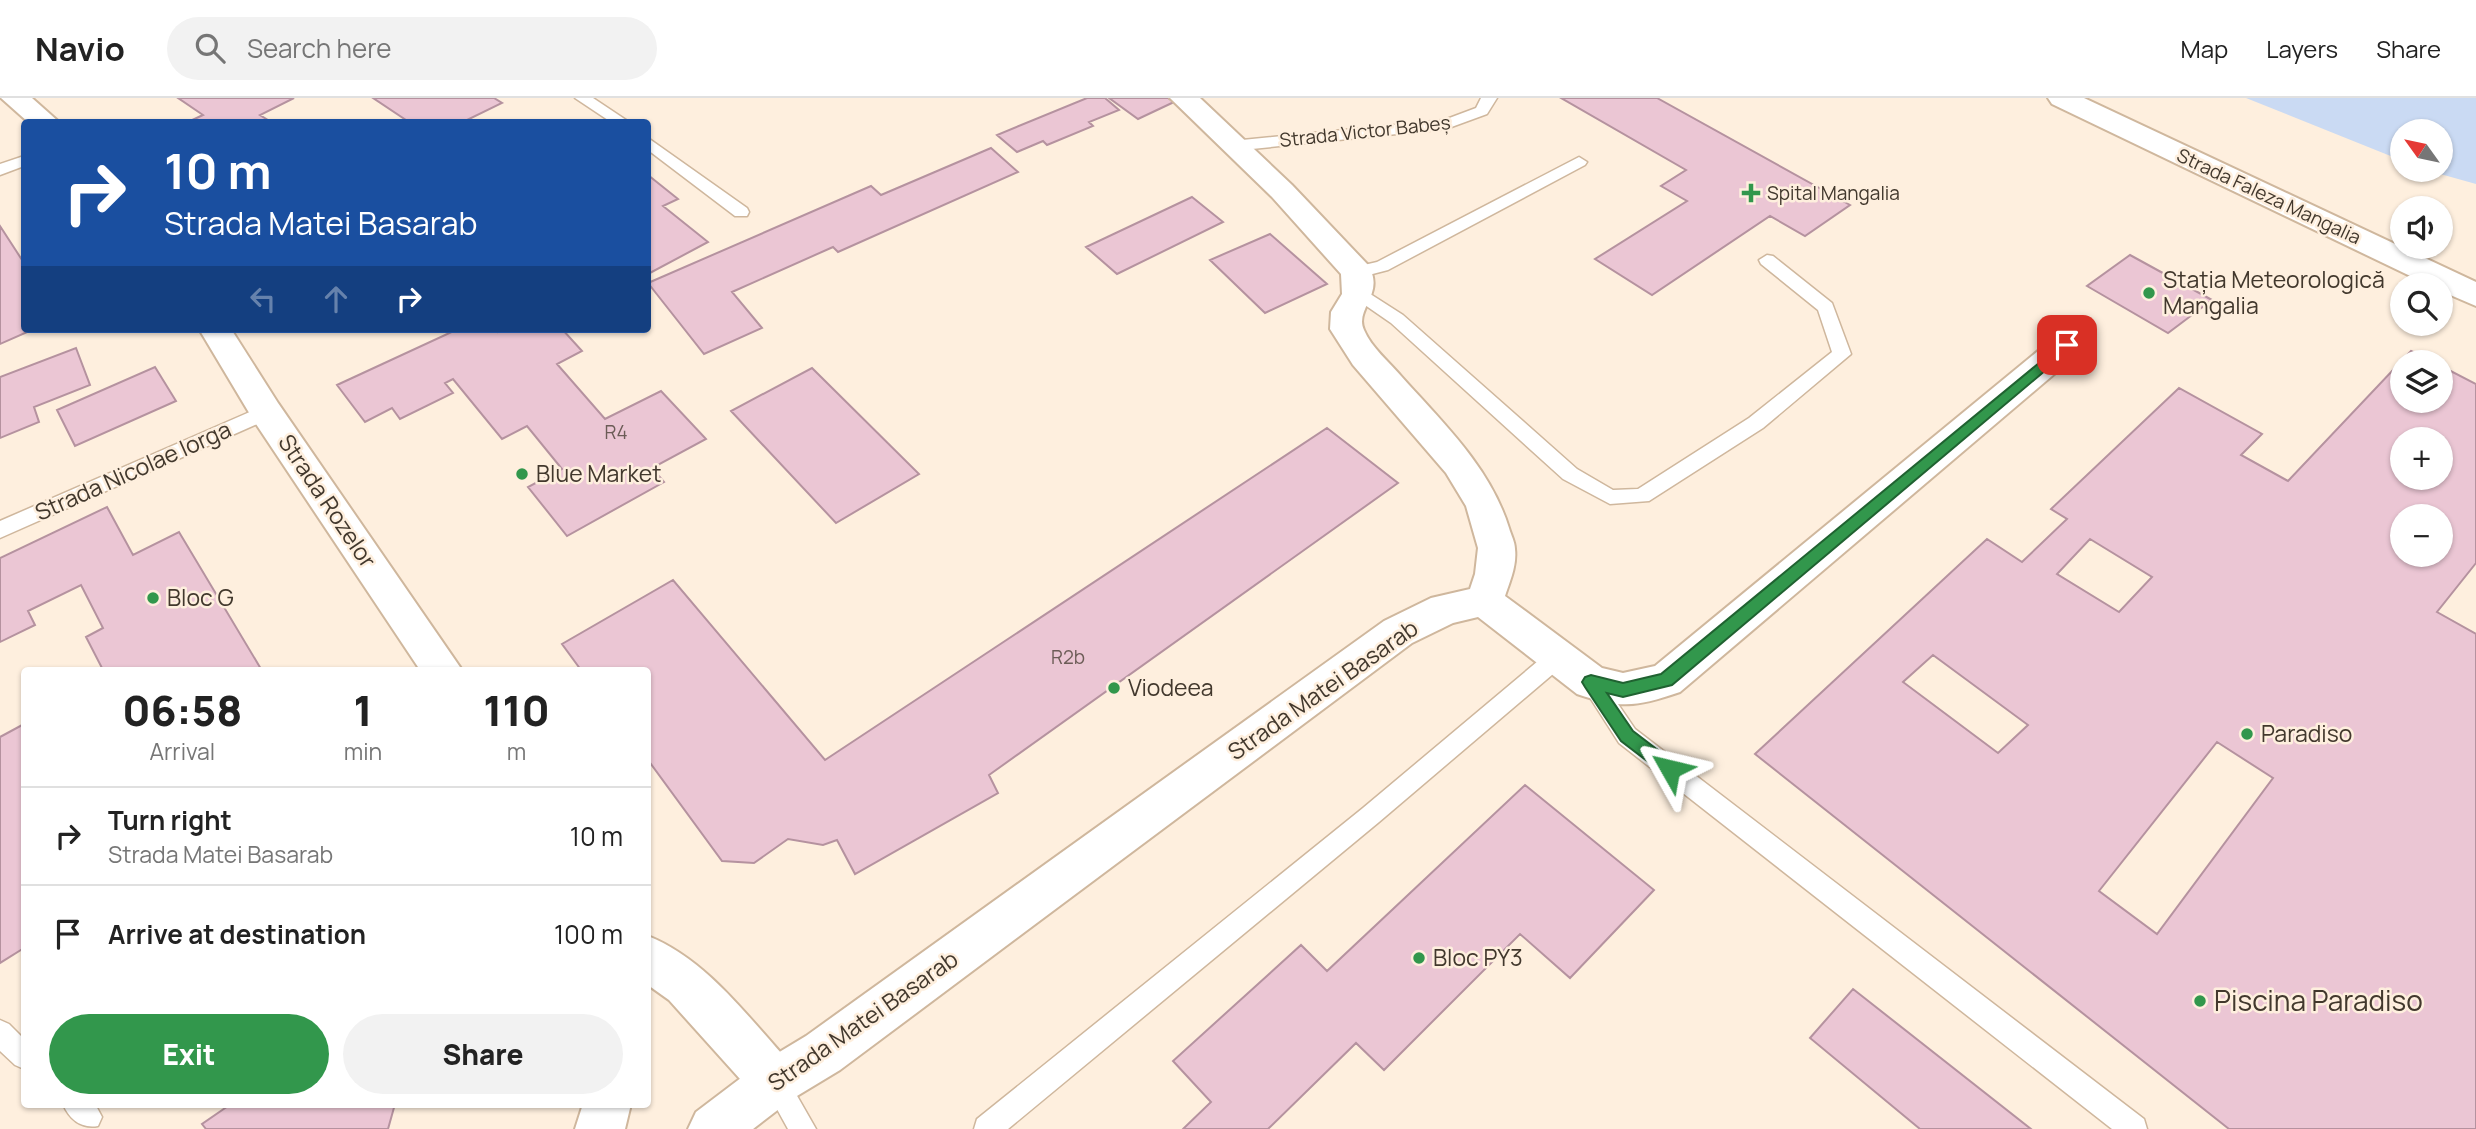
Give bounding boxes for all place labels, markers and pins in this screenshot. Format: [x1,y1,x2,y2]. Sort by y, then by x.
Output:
place label: Spital Mangalia [1767,180,1900,206]
marker: Spital Mangalia [1741,183,1761,203]
place label: Stația Meteorologică Mangalia [2163,263,2385,321]
marker: Stația Meteorologică Mangalia [2141,285,2157,301]
pin [2037,315,2097,375]
place label: Blue Market [536,457,661,489]
marker: Blue Market [514,466,530,482]
place label: Bloc G [167,581,234,613]
marker: Bloc G [145,590,161,606]
place label: Viodeea [1128,671,1213,703]
marker: Viodeea [1106,680,1122,696]
place label: Paradiso [2261,717,2352,749]
marker: Paradiso [2239,726,2255,742]
place label: Bloc PY3 [1433,941,1523,973]
marker: Bloc PY3 [1411,950,1427,966]
place label: Piscina Paradiso [2214,981,2423,1019]
marker: Piscina Paradiso [2192,993,2208,1009]

